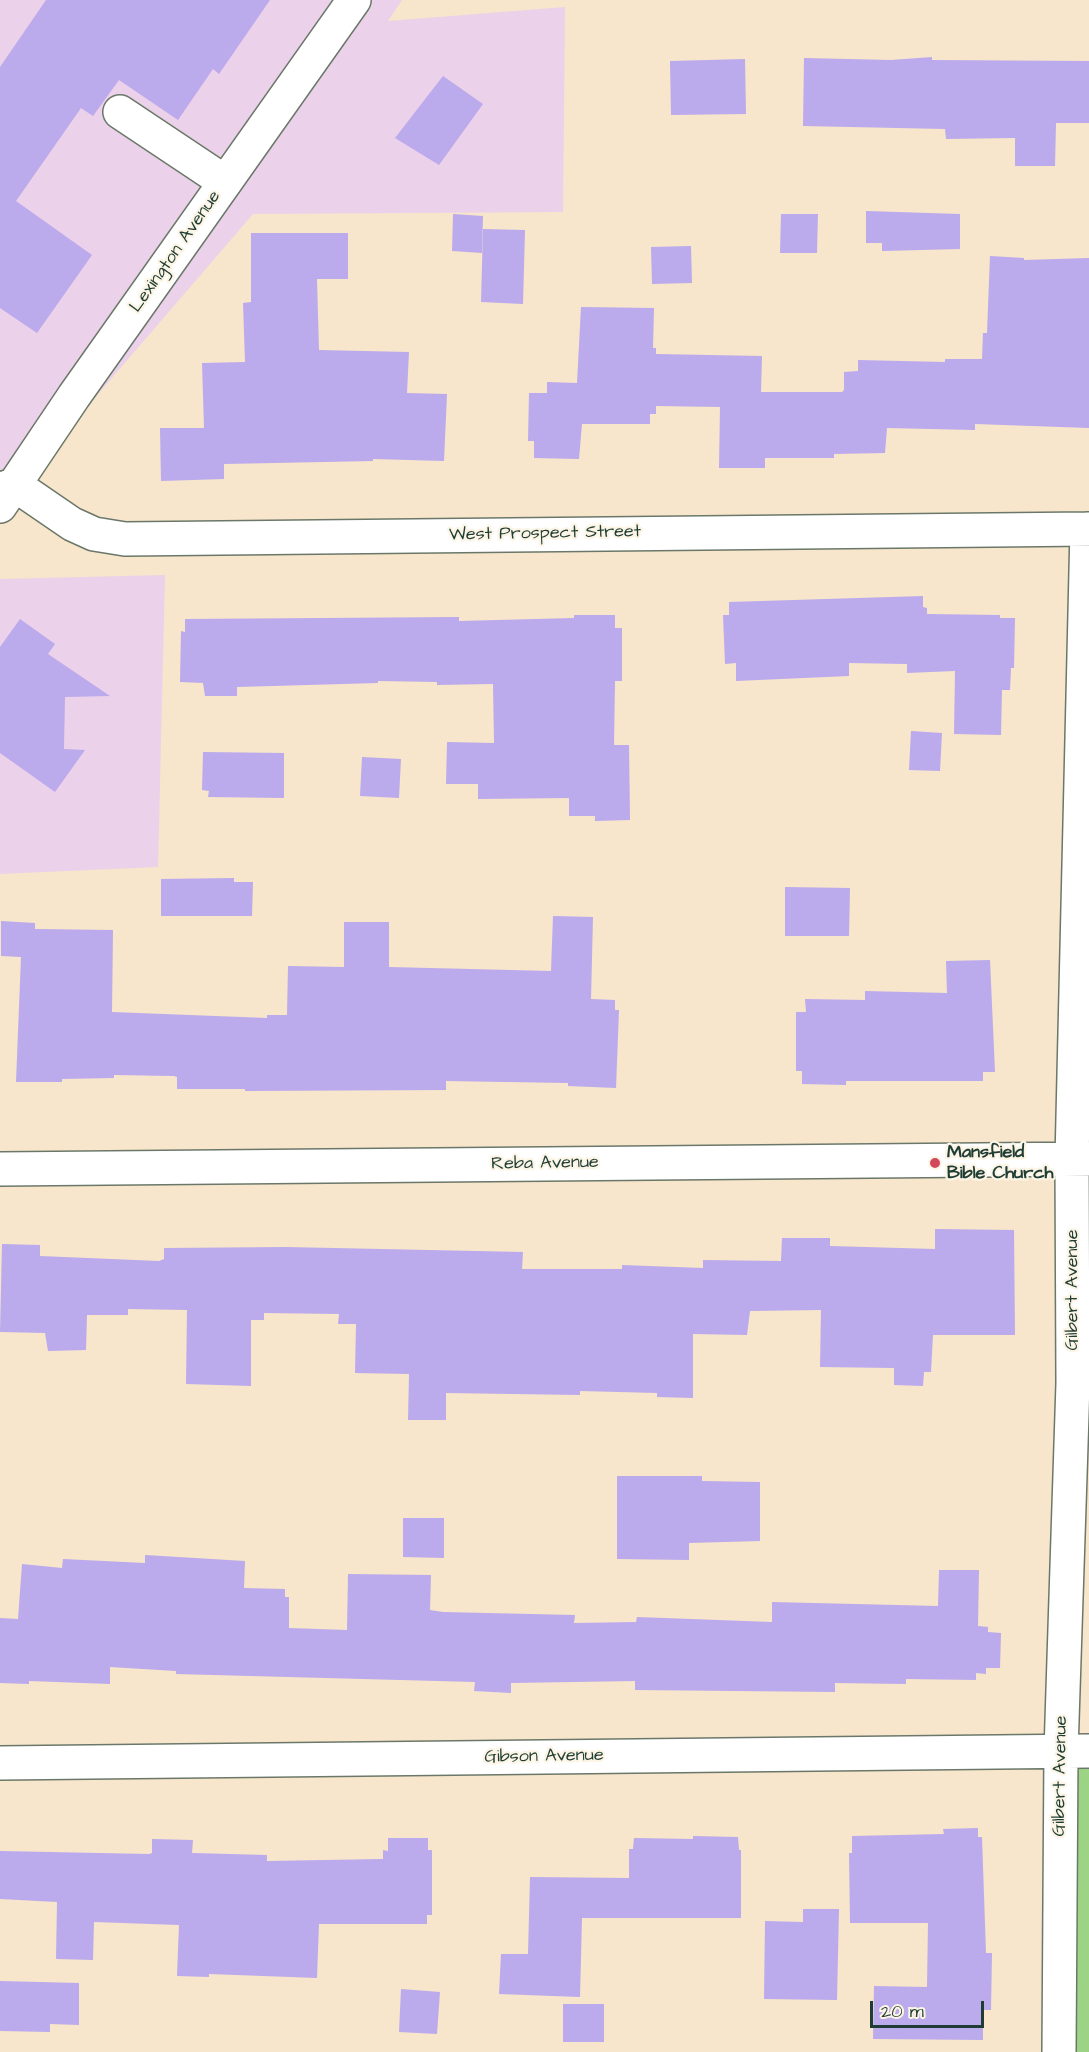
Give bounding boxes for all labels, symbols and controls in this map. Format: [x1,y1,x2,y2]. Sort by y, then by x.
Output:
street label: Lexington Avenue [126,187,226,317]
street label: West Prospect Street [449,522,641,546]
place label: Mansfield Bible Church [947,1142,1053,1184]
street label: Reba Avenue [491,1152,599,1176]
marker: Mansfield Bible Church [928,1156,942,1170]
street label: Gilbert Avenue [1062,1230,1084,1350]
street label: Gilbert Avenue [1049,1715,1073,1837]
street label: Gibson Avenue [484,1745,604,1769]
scale bar [873,1989,987,2027]
text: 20 m [881,1999,924,2024]

